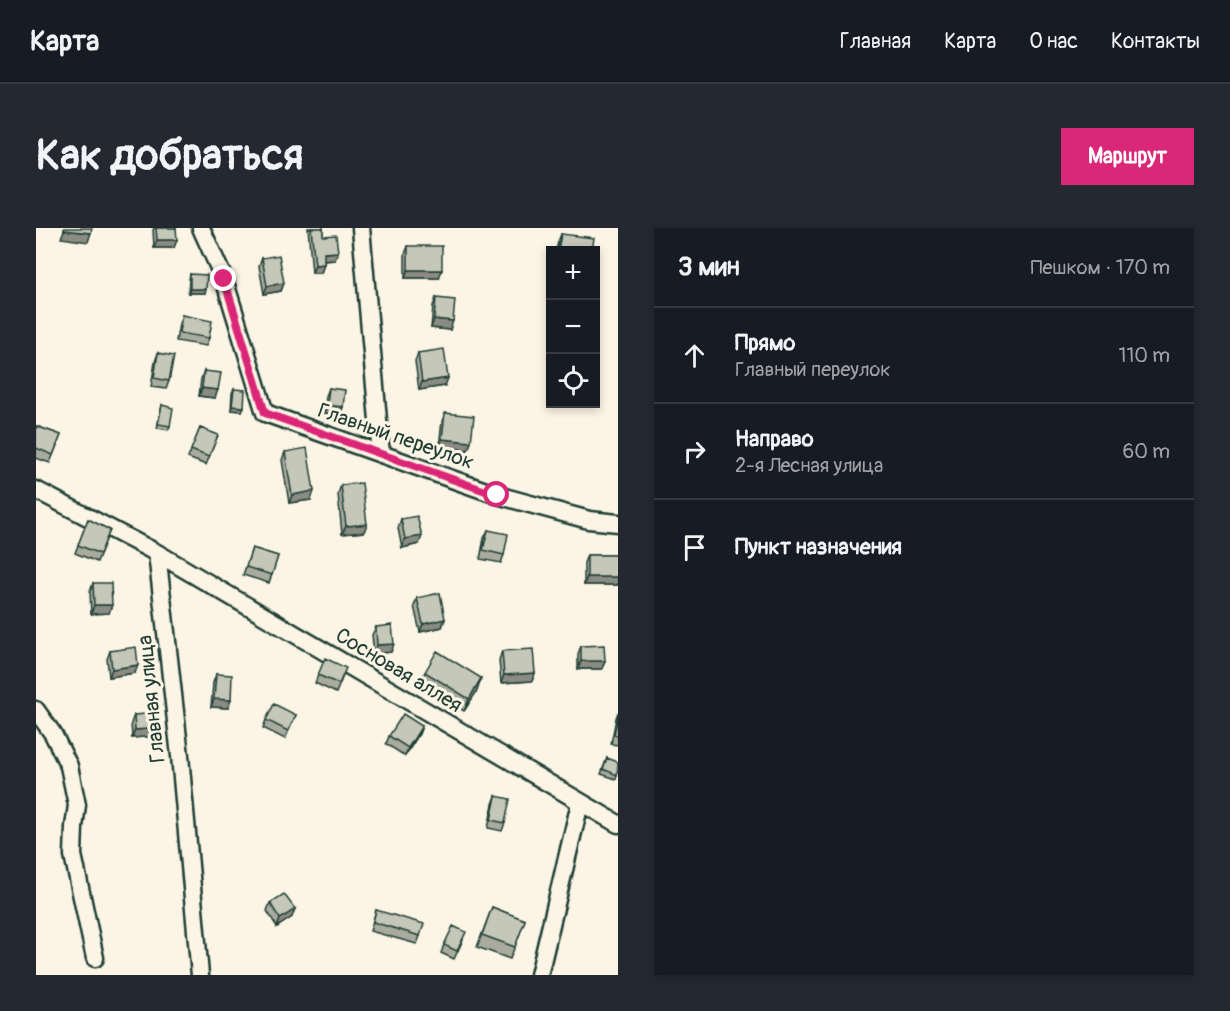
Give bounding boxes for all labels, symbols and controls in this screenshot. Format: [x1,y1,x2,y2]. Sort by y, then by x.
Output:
text: Карта [30,24,99,59]
text: Главная [840,28,911,55]
text: Карта [944,28,996,55]
text: О нас [1029,28,1078,55]
text: Контакты [1111,28,1200,55]
button: Маршрут [1061,128,1194,185]
text: Как добраться [36,130,303,182]
map controls [546,246,600,408]
button: + [546,246,600,300]
text: 3 мин [678,251,740,283]
text: Пешком · 170 m [1030,255,1170,280]
route end [210,265,236,291]
button: − [546,300,600,354]
text: Прямо [735,329,795,357]
icon: ahead [678,339,711,372]
text: 110 m [1119,343,1170,368]
button: locate [546,354,600,408]
text: Главный переулок [735,357,890,382]
street label: Главный переулок [314,397,478,476]
text: Направо [735,425,814,453]
icon: right [678,435,711,468]
text: 60 m [1123,439,1170,464]
text: 2-я Лесная улица [735,453,883,478]
route start [483,481,509,507]
icon: arrive [678,531,711,564]
text: Пункт назначения [735,533,902,561]
street label: Сосновая аллея [330,622,467,719]
street label: Главная улица [131,634,172,764]

